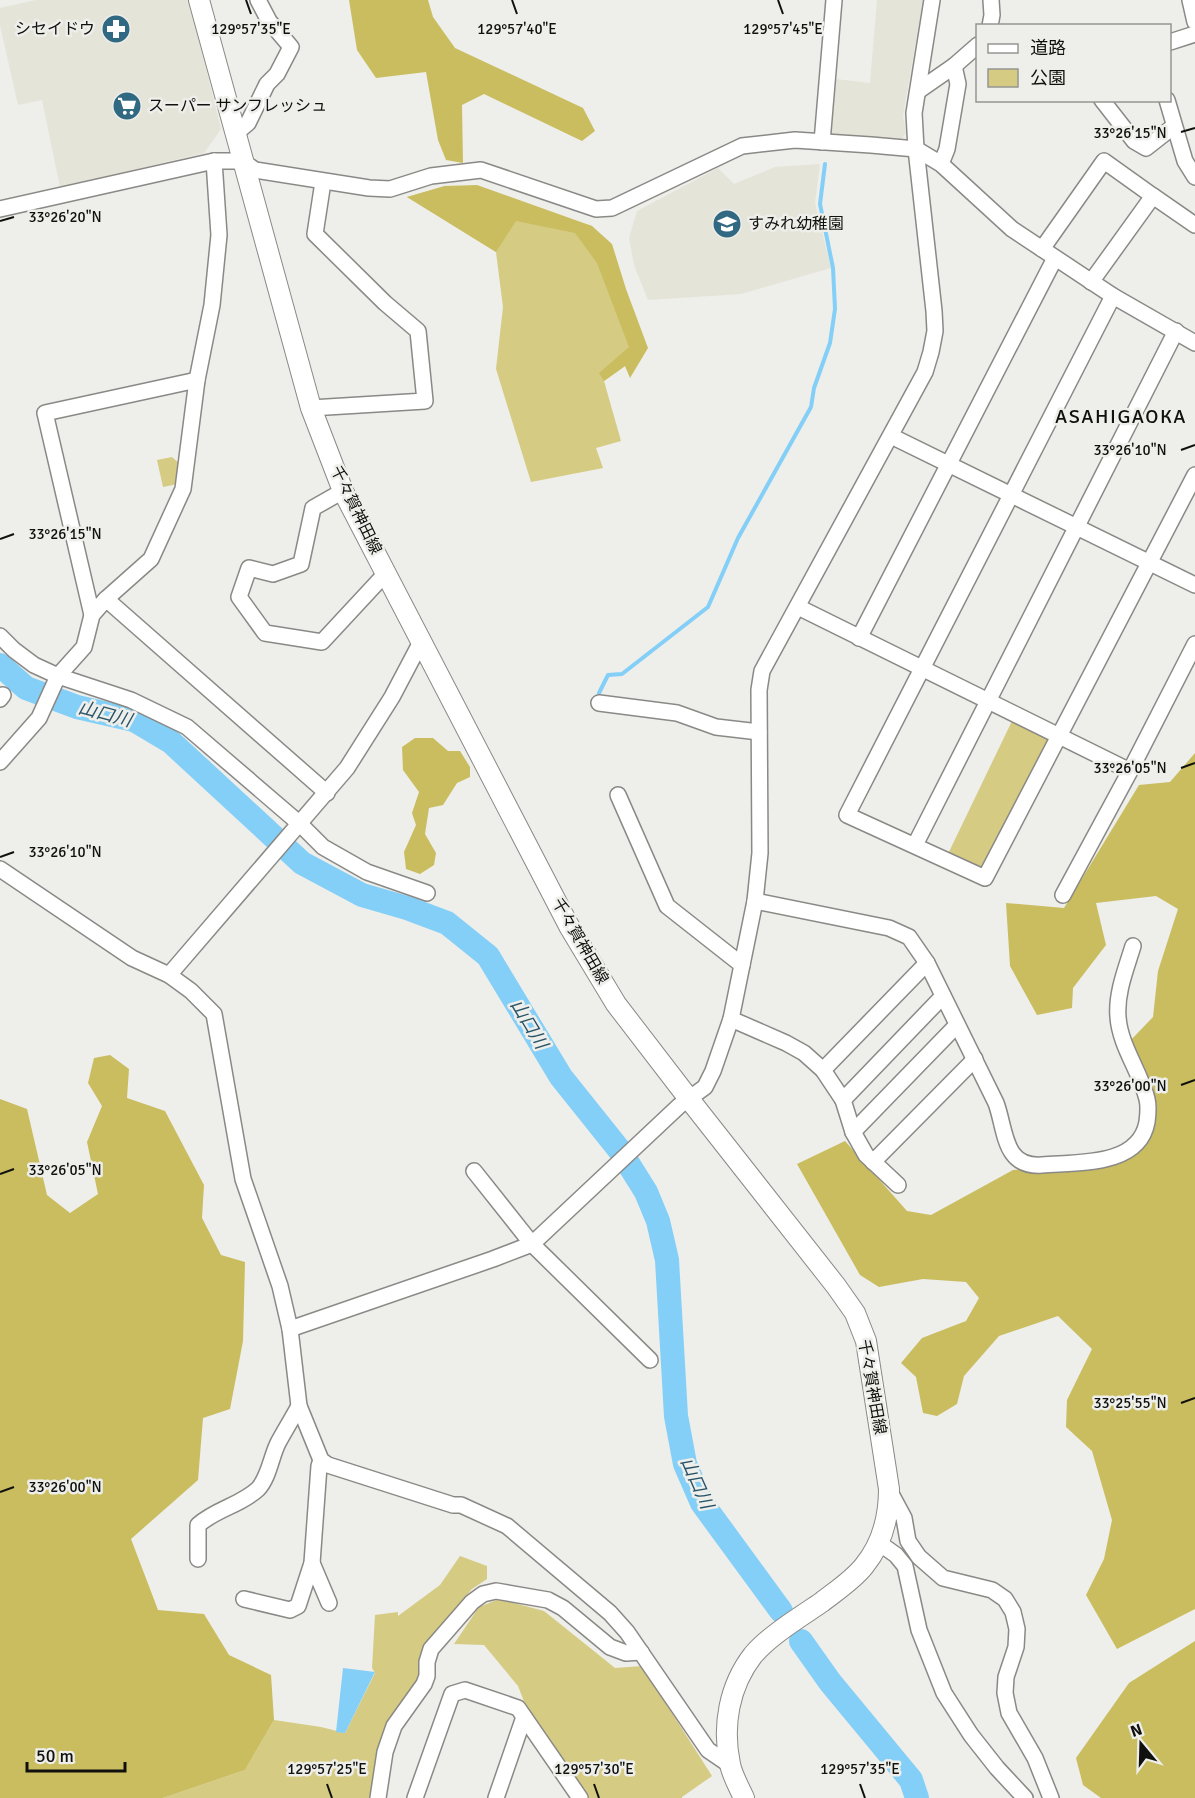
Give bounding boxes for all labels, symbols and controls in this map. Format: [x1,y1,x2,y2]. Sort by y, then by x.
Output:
pharmacy icon: シセイドウ [100,13,132,45]
place label: シセイドウ [15,19,95,39]
text: 129°57'35"E [211,20,291,38]
text: 129°57'40"E [477,20,557,38]
text: 129°57'45"E [743,20,823,38]
legend [976,24,1171,102]
text: 道路 [1030,37,1066,59]
text: 公園 [1030,67,1066,89]
supermarket icon: スーパー サンフレッシュ [111,90,143,122]
place label: スーパー サンフレッシュ [148,96,327,116]
text: 33°26'15"N [1093,124,1167,142]
text: 33°26'20"N [28,208,102,226]
school or university icon: すみれ幼稚園 [711,208,743,240]
place label: すみれ幼稚園 [748,214,844,234]
district label: ASAHIGAOKA [1055,404,1187,429]
text: 33°26'10"N [1093,441,1167,459]
street label: 千々賀神田線 [326,462,386,558]
text: 33°26'15"N [28,525,102,543]
water label: 山口川 [76,696,136,732]
text: 33°26'05"N [1093,759,1167,777]
text: 33°26'10"N [28,843,102,861]
street label: 千々賀神田線 [547,894,613,988]
water label: 山口川 [506,995,553,1055]
text: 33°26'00"N [1093,1077,1167,1095]
text: 33°26'05"N [28,1161,102,1179]
street label: 千々賀神田線 [854,1338,890,1436]
text: 33°25'55"N [1093,1394,1167,1412]
water label: 山口川 [676,1454,719,1514]
text: 33°26'00"N [28,1478,102,1496]
north arrow [1111,1714,1171,1774]
text: N [1128,1719,1145,1742]
scale bar [27,1735,124,1773]
text: 50 m [36,1745,74,1767]
text: 129°57'25"E [287,1760,367,1778]
text: 129°57'30"E [554,1760,634,1778]
text: 129°57'35"E [820,1760,900,1778]

